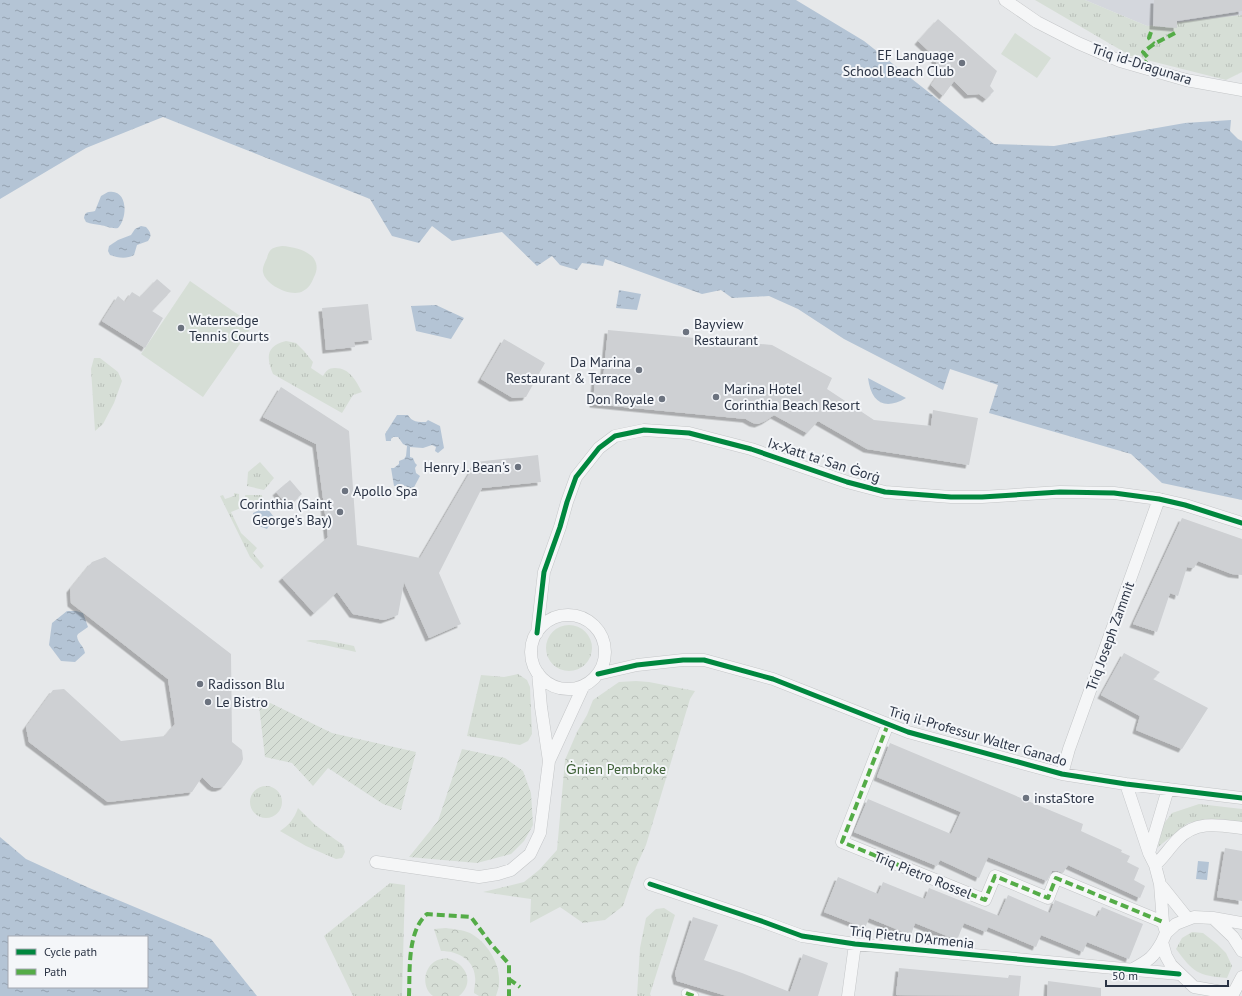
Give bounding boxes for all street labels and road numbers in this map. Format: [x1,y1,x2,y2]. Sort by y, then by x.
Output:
street label: Triq id-Dragunara [1089,39,1195,89]
street label: Ix-Xatt ta' San Ġorġ [766,433,882,487]
street label: Triq Joseph Zammit [1082,579,1138,693]
street label: Triq il-Professur Walter Ganado [887,702,1069,770]
street label: Triq Pietro Rossel [872,847,974,903]
street label: Triq Pietru D'Armenia [849,922,975,953]

